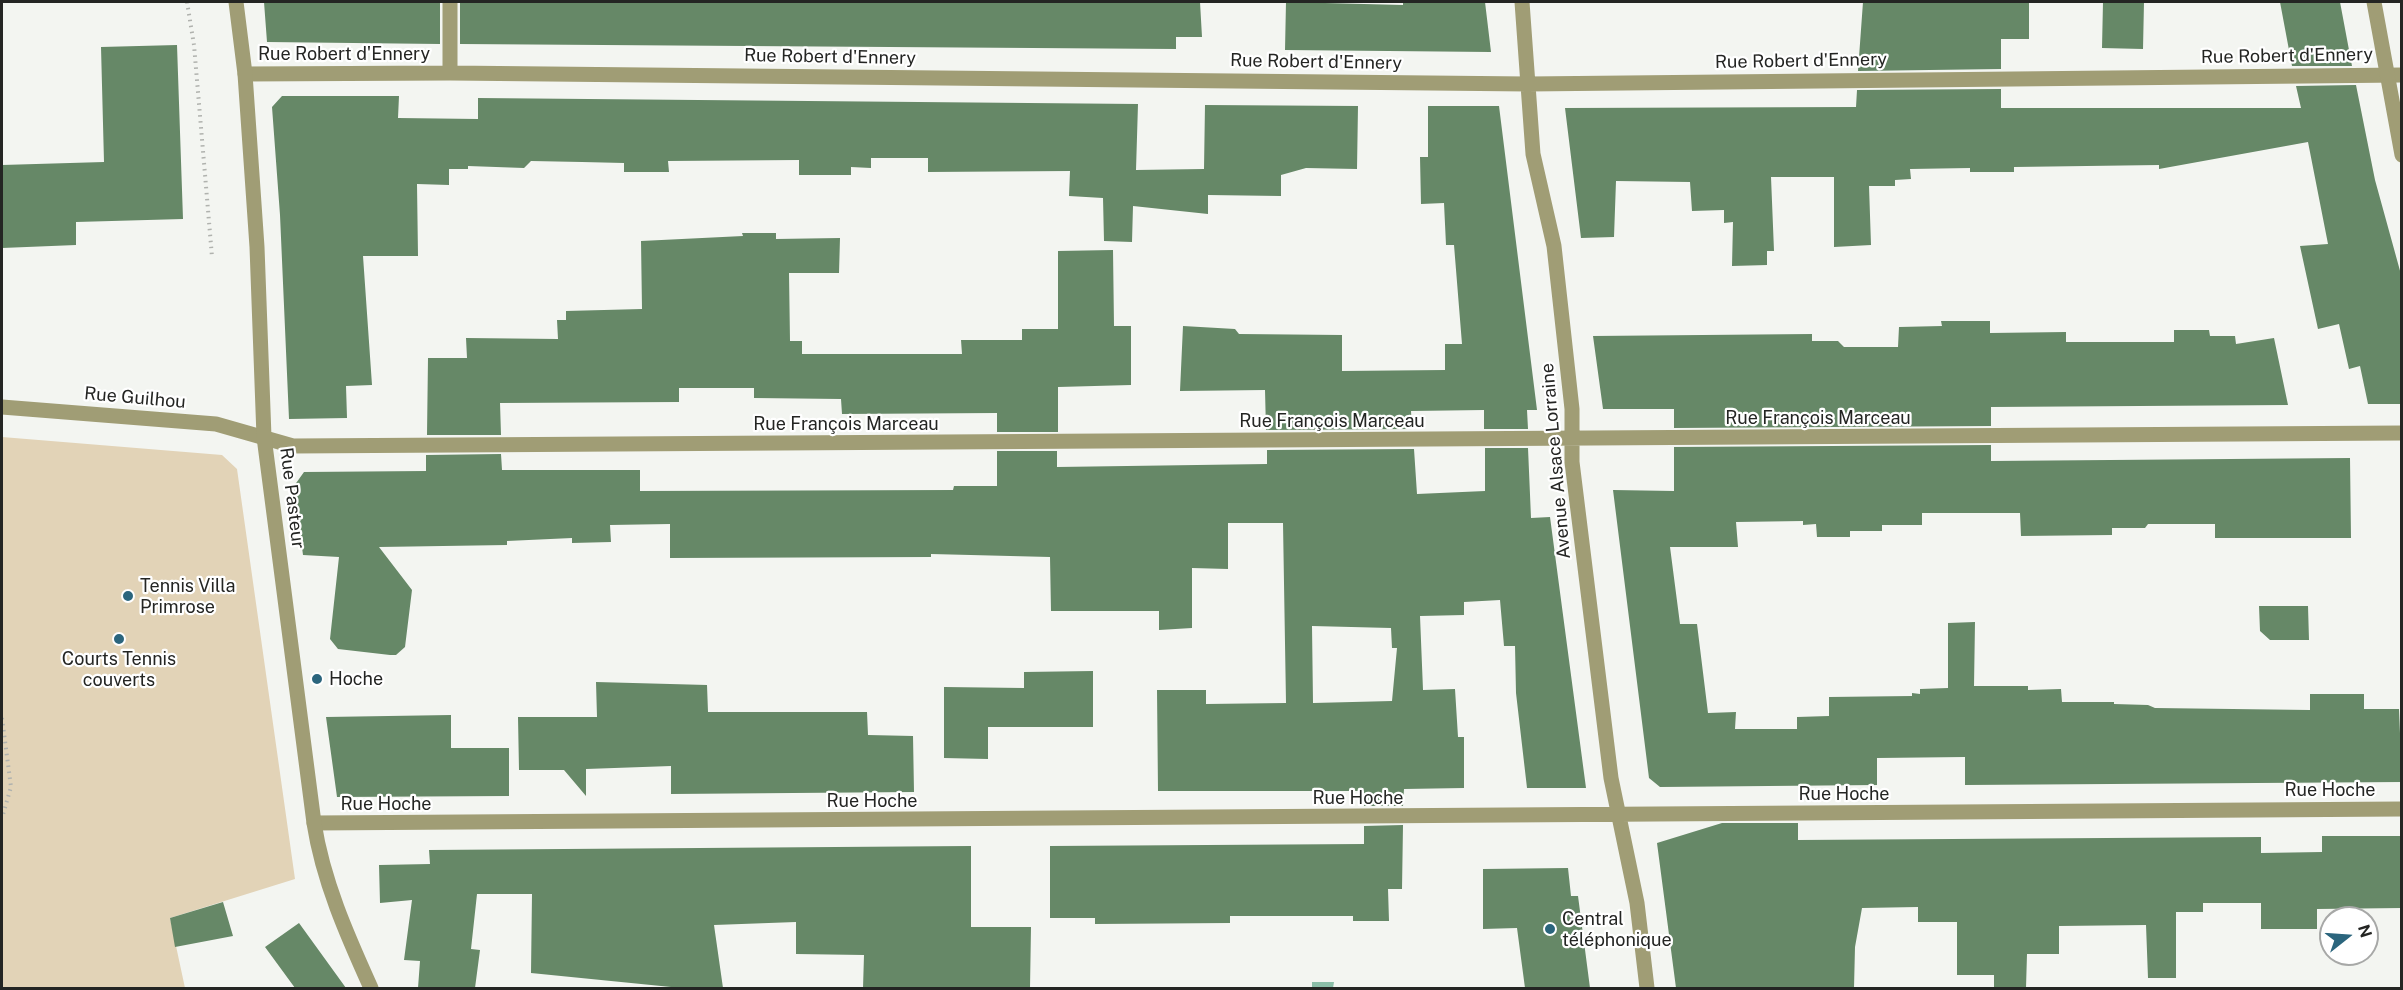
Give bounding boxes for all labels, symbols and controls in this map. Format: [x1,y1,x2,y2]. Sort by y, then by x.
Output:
street label: Rue Robert d'Ennery [258,43,430,65]
street label: Rue Robert d'Ennery [2201,44,2373,68]
street label: Rue Robert d'Ennery [744,45,916,69]
street label: Rue Robert d'Ennery [1715,49,1887,73]
street label: Rue Robert d'Ennery [1230,50,1402,74]
street label: Avenue Alsace Lorraine [1537,362,1575,560]
street label: Rue Guilhou [83,383,187,413]
street label: Rue François Marceau [1725,407,1911,429]
street label: Rue François Marceau [1239,410,1425,432]
street label: Rue François Marceau [753,413,939,435]
street label: Rue Pasteur [275,446,309,550]
place label: Tennis Villa Primrose [140,575,236,618]
marker: Tennis Villa Primrose [121,589,135,603]
marker: Courts Tennis couverts [112,632,126,646]
place label: Courts Tennis couverts [62,648,176,690]
place label: Hoche [329,668,383,690]
marker: Hoche [310,672,324,686]
street label: Rue Hoche [2284,779,2376,801]
street label: Rue Hoche [1798,783,1890,805]
street label: Rue Hoche [1312,787,1404,809]
street label: Rue Hoche [826,790,918,812]
street label: Rue Hoche [340,793,432,815]
north arrow [2319,906,2379,966]
place label: Central téléphonique [1562,908,1672,950]
marker: Central téléphonique [1543,922,1557,936]
text: N [2354,922,2376,940]

